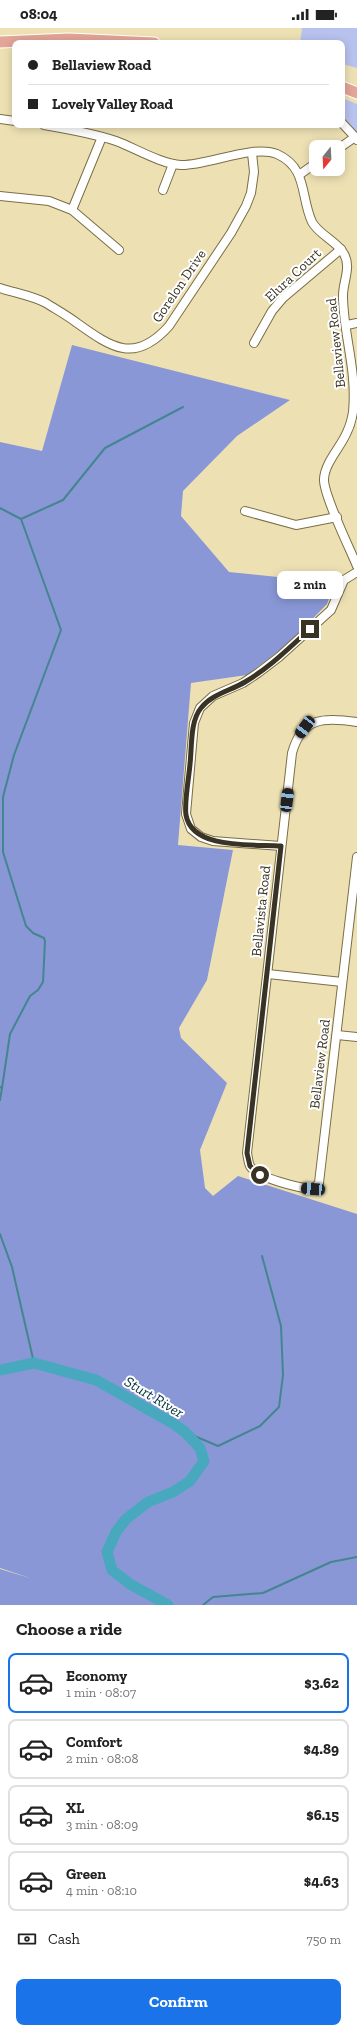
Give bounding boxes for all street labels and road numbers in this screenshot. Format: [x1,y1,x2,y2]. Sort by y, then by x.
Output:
street label: Elura Court [261,244,325,305]
street label: Gorelon Drive [148,246,210,326]
street label: Bellaview Road [323,297,349,389]
street label: Bellavista Road [248,864,274,957]
street label: Bellaview Road [306,1018,334,1110]

